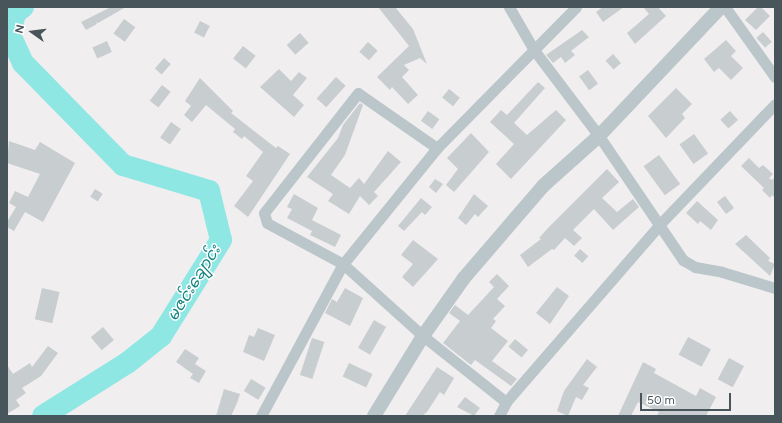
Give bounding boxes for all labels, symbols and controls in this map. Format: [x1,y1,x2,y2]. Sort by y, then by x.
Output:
north arrow [12,12,52,52]
text: N [13,23,27,35]
water label: မဇင်းချောင်း [163,242,225,324]
scale bar [642,385,733,411]
text: 50 m [647,393,675,407]

